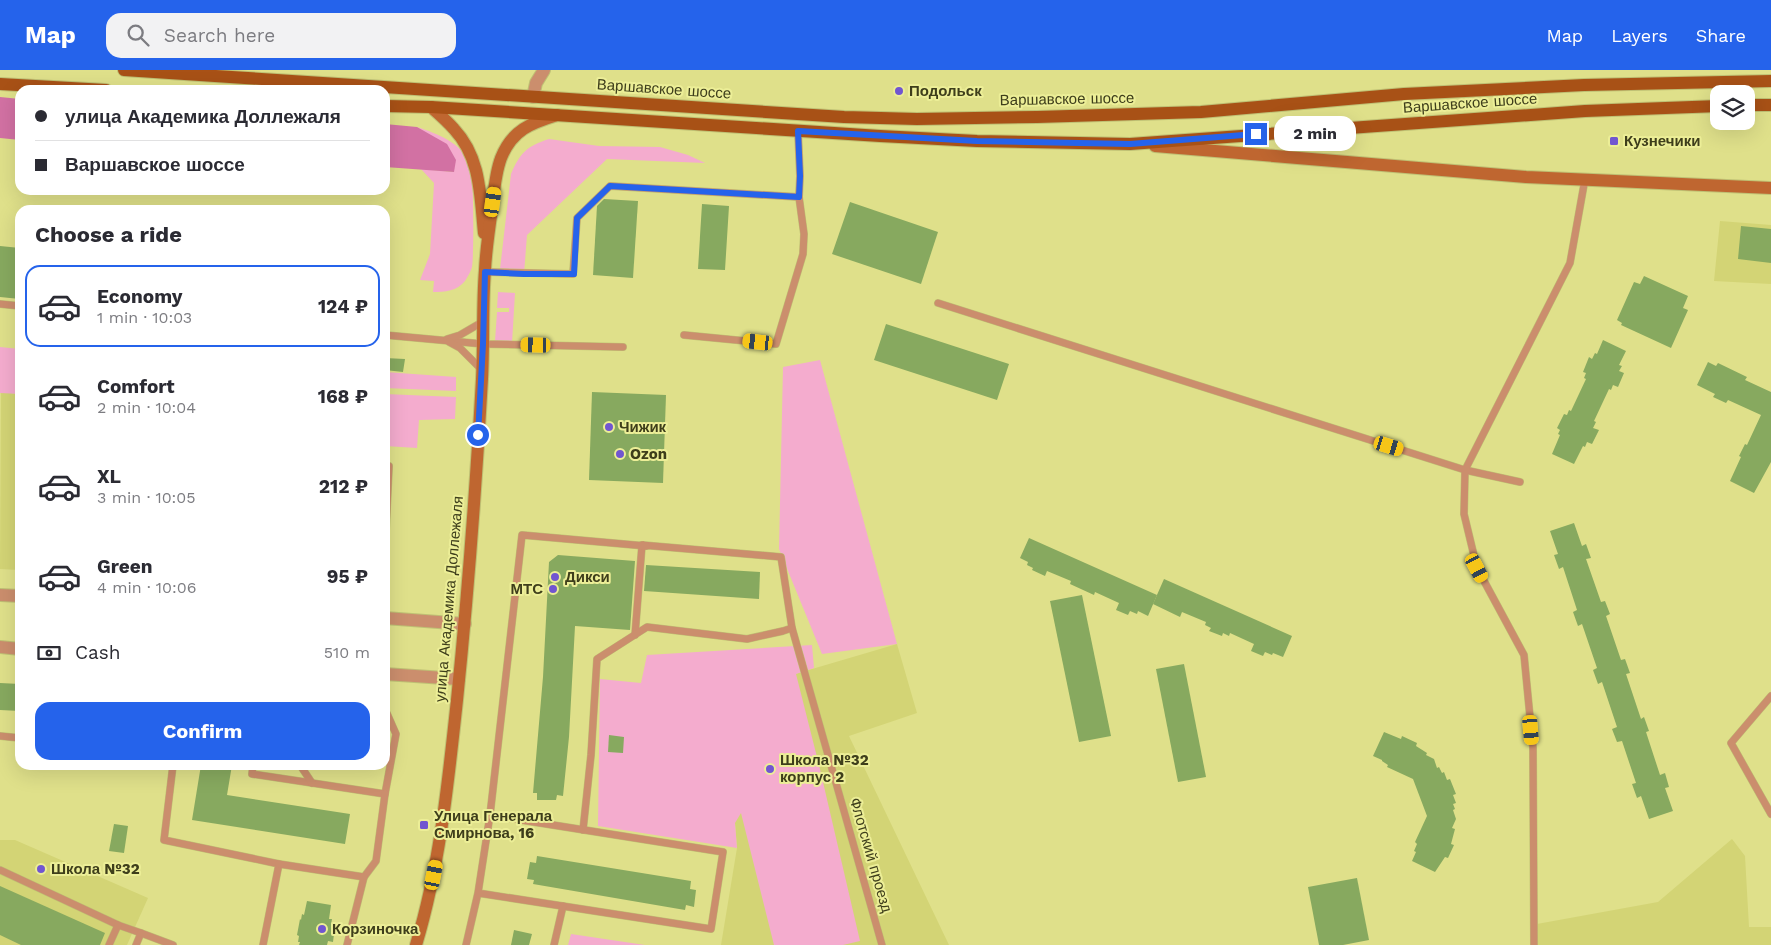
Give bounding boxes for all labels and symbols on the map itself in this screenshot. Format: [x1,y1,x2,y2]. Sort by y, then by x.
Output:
street label: Варшавское шоссе [596,75,732,103]
place label: Подольск [909,82,982,100]
marker: Подольск [893,85,905,97]
street label: Варшавское шоссе [1000,89,1134,109]
street label: Варшавское шоссе [1402,89,1538,117]
callout: 2 min [1274,116,1356,152]
route end [1245,123,1267,145]
place label: Кузнечики [1624,132,1700,150]
marker: Кузнечики [1608,135,1620,147]
car [483,186,502,218]
car [742,333,773,351]
car [520,337,551,353]
place label: Чижик [619,418,667,436]
marker: Чижик [603,421,615,433]
route start [467,424,489,446]
car [1372,434,1405,458]
place label: Ozon [630,445,667,463]
marker: Ozon [614,448,626,460]
street label: улица Академика Доллежаля [431,495,467,703]
car [1463,551,1490,585]
place label: Дикси [565,568,610,586]
marker: Дикси [549,571,561,583]
place label: МТС [511,580,543,598]
marker: МТС [547,583,559,595]
car [1522,714,1539,746]
place label: Школа №32 корпус 2 [780,751,869,786]
marker: Школа №32 корпус 2 [764,763,776,775]
street label: Флотский проезд [846,796,896,915]
place label: Улица Генерала Смирнова, 16 [434,807,553,842]
marker: Улица Генерала Смирнова, 16 [418,819,430,831]
car [423,859,444,891]
place label: Школа №32 [51,860,140,878]
marker: Школа №32 [35,863,47,875]
place label: Корзиночка [332,920,419,938]
marker: Корзиночка [316,923,328,935]

